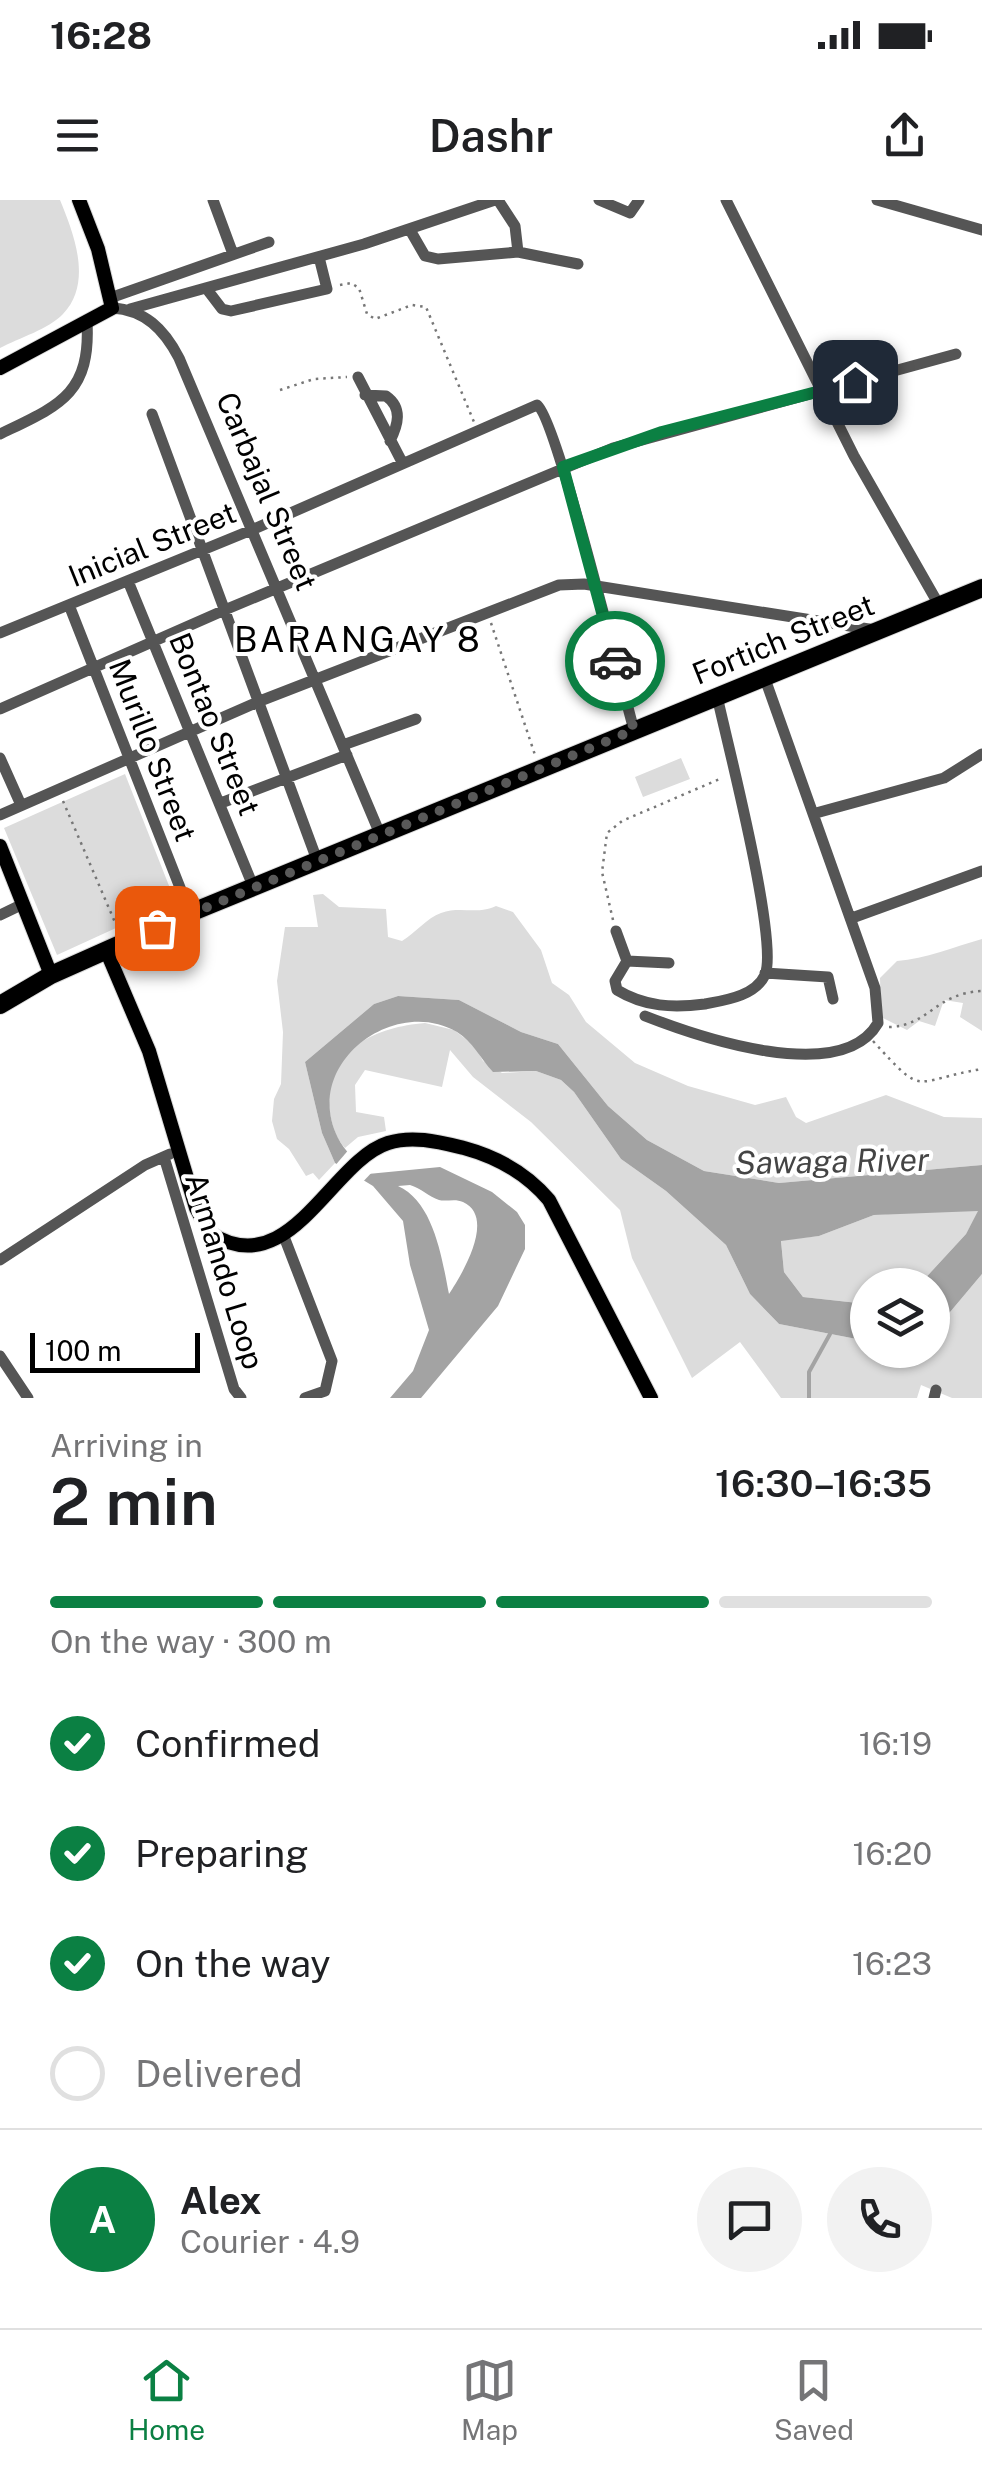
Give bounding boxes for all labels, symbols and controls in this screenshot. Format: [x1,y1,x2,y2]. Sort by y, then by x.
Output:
text: 16:28 [50,13,152,58]
icon: menu [50,108,105,163]
icon: share [877,108,932,163]
text: Dashr [429,109,553,162]
pin [813,340,898,425]
icon: home [828,355,883,410]
street label: Carbajal Street [209,387,325,595]
street label: Inicial Street [63,494,241,594]
street label: Fortich Street [687,586,879,692]
courier [565,611,665,711]
district label: BARANGAY 8 [234,619,482,660]
street label: Bontao Street [162,627,268,821]
icon: car [588,634,643,689]
street label: Murillo Street [102,654,204,846]
pin [115,886,200,971]
icon: bag [130,901,185,956]
water label: Sawaga River [735,1141,930,1181]
street label: Armando Loop [178,1169,272,1373]
map controls [850,1268,950,1368]
button: layers [850,1268,950,1368]
scale bar [30,1328,200,1372]
text: 100 m [45,1334,122,1367]
text: Arriving in [50,1427,203,1464]
text: 16:30–16:35 [715,1461,932,1506]
text: 2 min [50,1463,218,1540]
text: On the way · 300 m [50,1623,332,1660]
icon: check [50,1716,105,1771]
text: Confirmed [135,1721,320,1766]
text: 16:19 [859,1725,932,1762]
icon: check [50,1826,105,1881]
text: Preparing [135,1831,309,1876]
text: 16:20 [853,1835,932,1872]
icon: check [50,1936,105,1991]
text: On the way [135,1941,331,1986]
text: 16:23 [852,1945,932,1982]
text: Delivered [135,2051,303,2096]
button: chat [697,2167,802,2272]
button: phone [827,2167,932,2272]
text: Alex [180,2178,262,2223]
text: A [89,2197,116,2242]
text: Courier · 4.9 [180,2223,360,2260]
tab: Home [128,2353,205,2446]
tab: Map [461,2353,518,2446]
tab: Saved [774,2353,854,2446]

